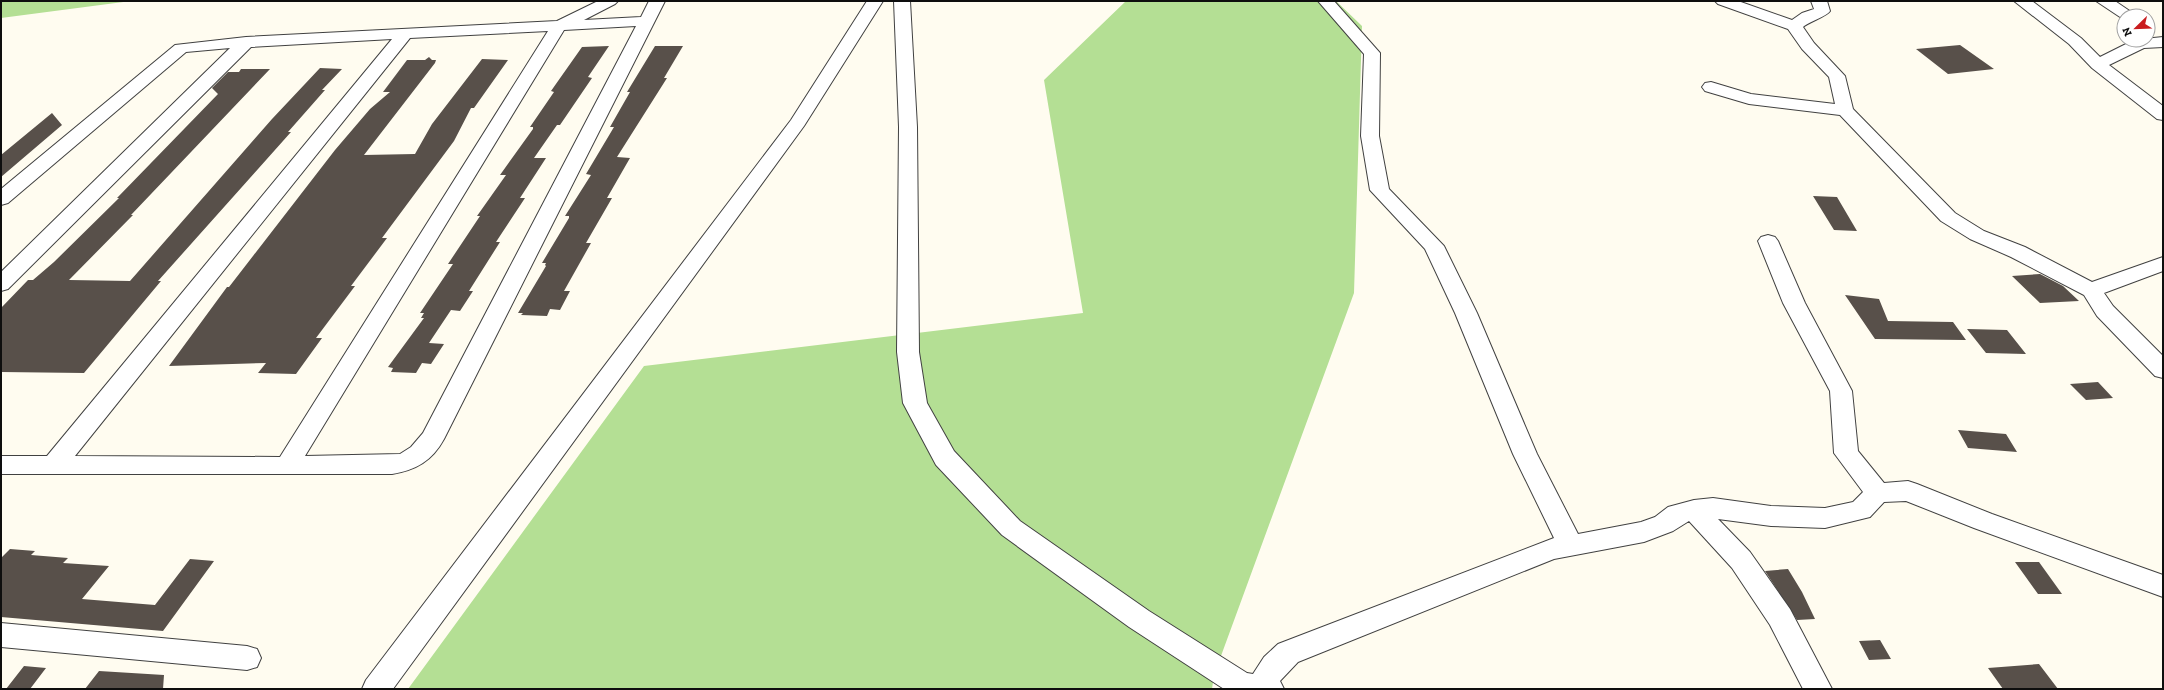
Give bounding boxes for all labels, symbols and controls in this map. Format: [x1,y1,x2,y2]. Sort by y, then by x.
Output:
north arrow [2116,8,2156,48]
text: N [2119,25,2135,38]

